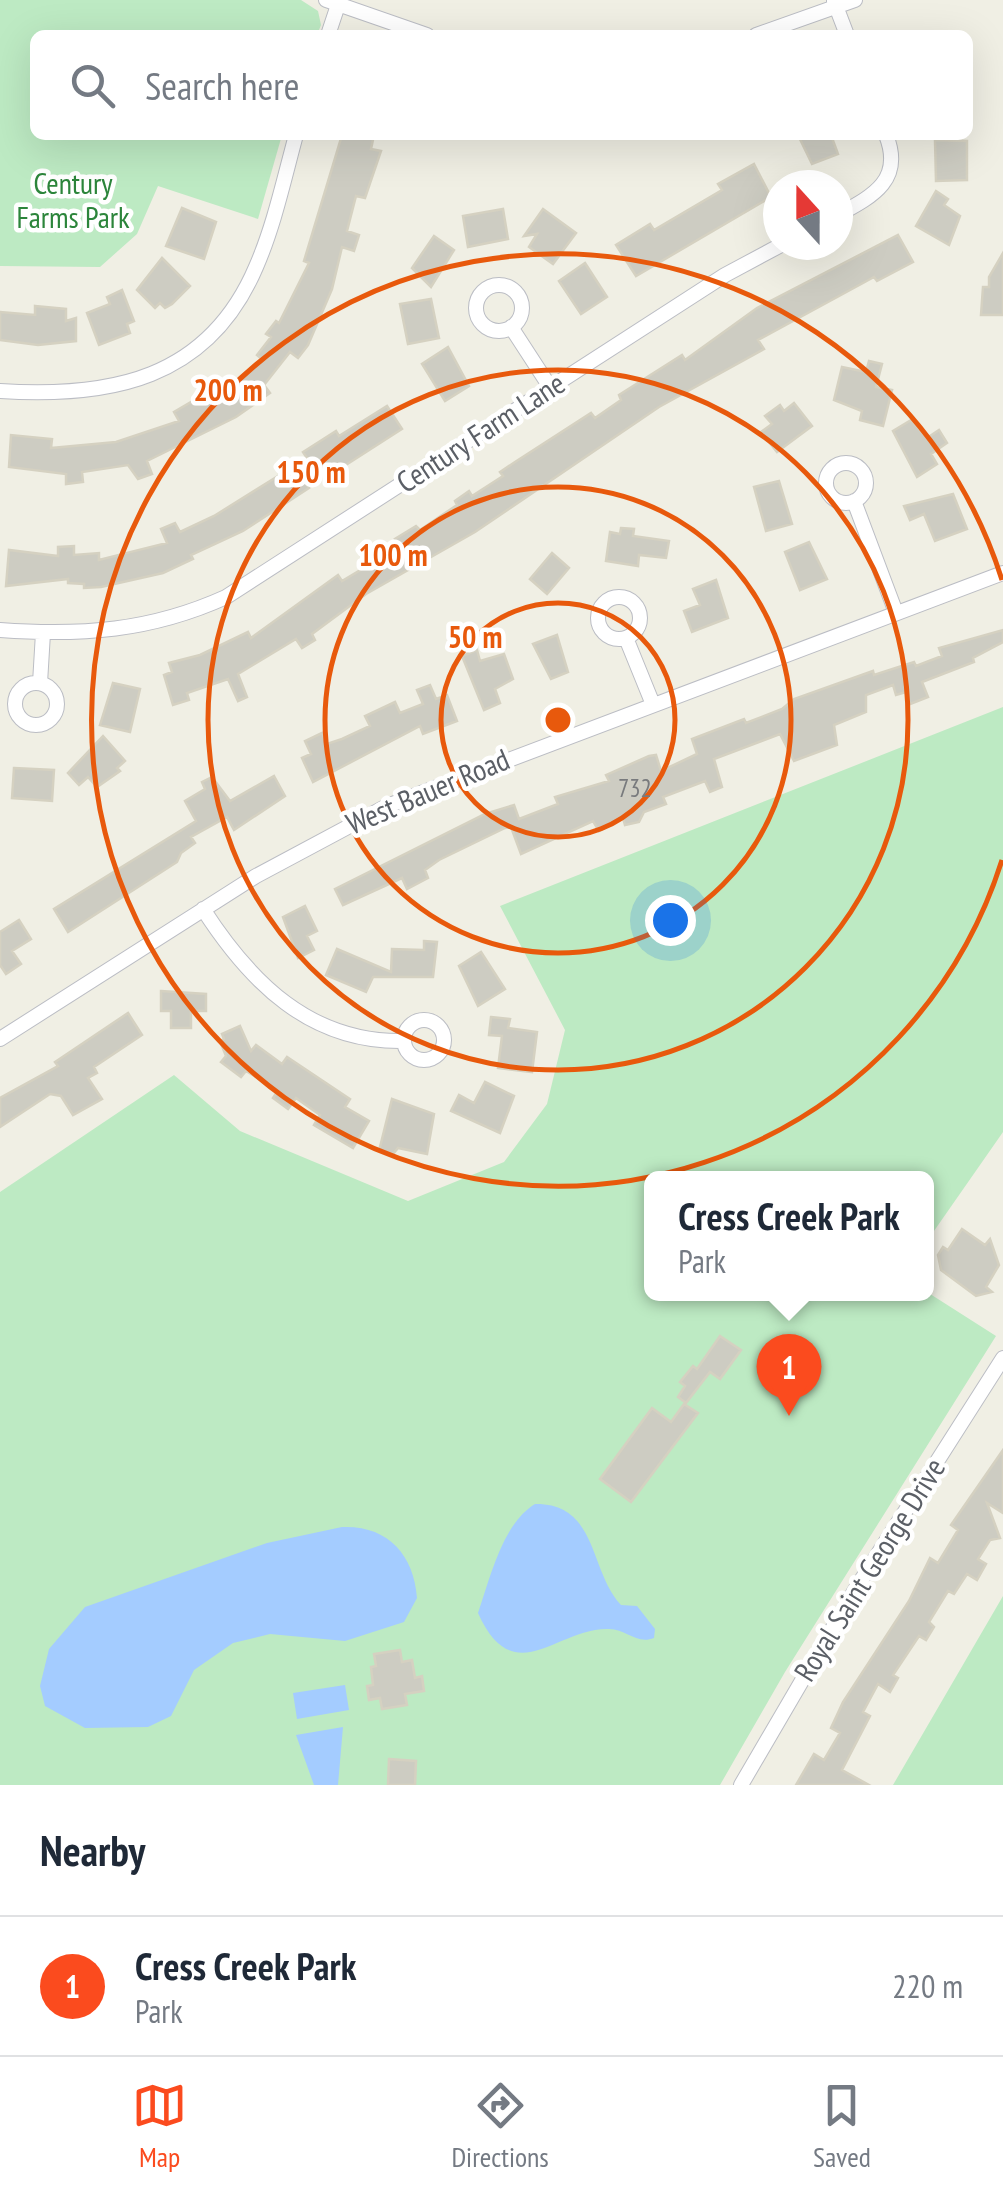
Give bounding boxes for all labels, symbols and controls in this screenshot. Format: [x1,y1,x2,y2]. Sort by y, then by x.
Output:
search box [30,30,973,140]
icon: search [65,58,120,113]
text: Search here [145,61,299,110]
park label: Century Farms Park [16,163,130,236]
north arrow [763,170,853,260]
street label: Century Farm Lane [389,363,572,501]
text: 200 m [193,370,263,409]
text: 150 m [276,452,346,491]
text: 100 m [358,535,428,574]
text: 50 m [448,617,502,656]
centre of rings [540,702,576,738]
street label: West Bauer Road [340,739,515,842]
house number: 732 [618,772,652,804]
your location [645,895,696,946]
popup [644,1171,934,1301]
text: Cress Creek Park [678,1191,900,1240]
text: Park [678,1240,726,1282]
pin: 1 [756,1334,822,1416]
street label: Royal Saint George Drive [784,1450,953,1688]
text: Nearby [40,1823,145,1878]
text: Cress Creek Park [135,1941,356,1990]
text: 1 [65,1965,80,2007]
text: 220 m [892,1965,963,2007]
text: Park [135,1990,183,2032]
tab: Map [132,2078,187,2175]
tab: Directions [451,2078,549,2175]
tab: Saved [813,2078,871,2175]

